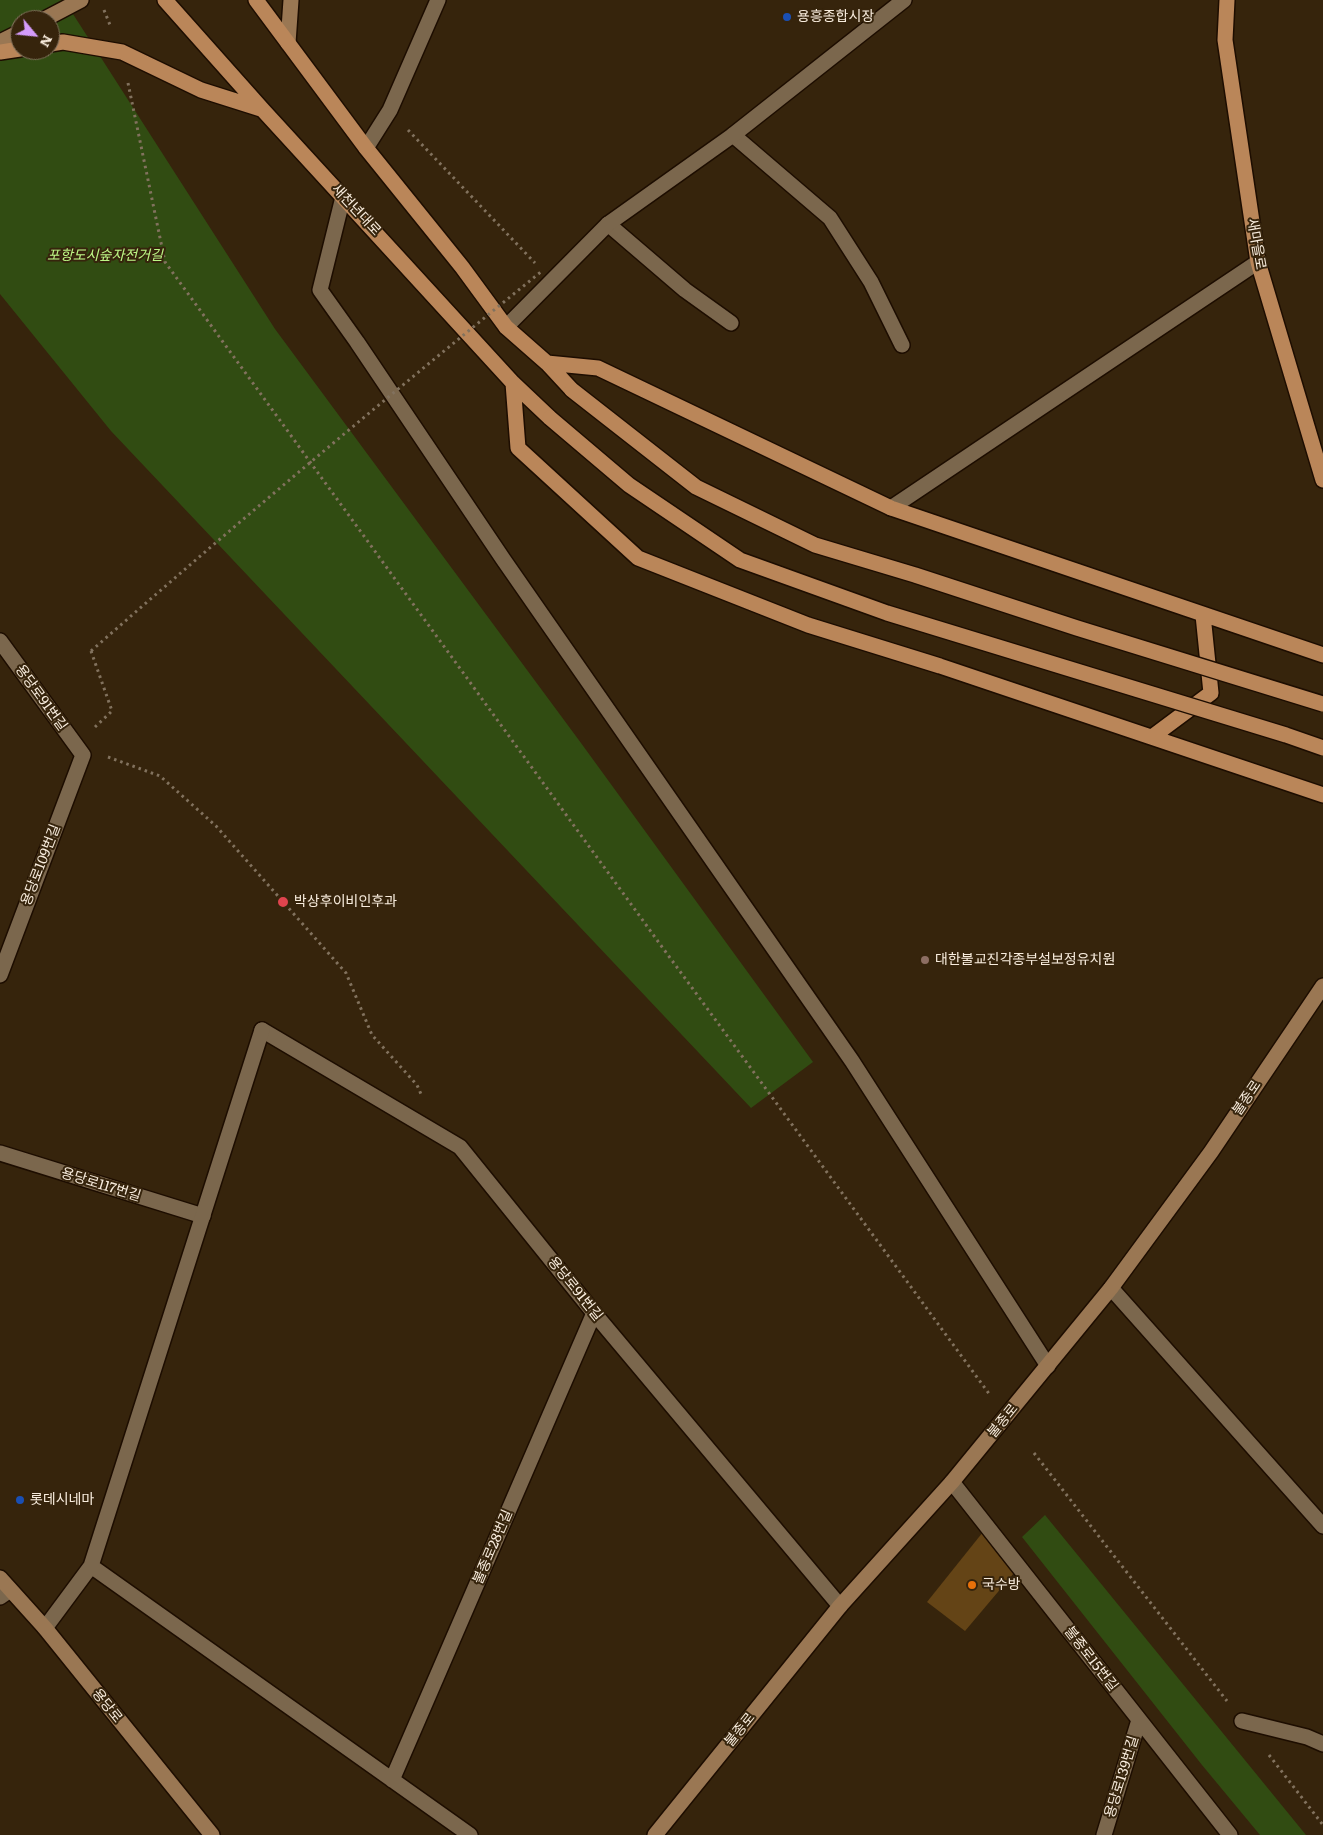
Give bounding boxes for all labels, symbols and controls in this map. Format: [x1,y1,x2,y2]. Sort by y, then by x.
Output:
place label: 용흥종합시장 [797,9,874,25]
north arrow [10,10,60,60]
marker: 용흥종합시장 [781,11,793,23]
text: N [36,32,59,51]
street label: 새천년대로 [328,181,384,239]
street label: 새마을로 [1243,217,1269,271]
park label: 포항도시숲자전거길 [47,248,163,264]
street label: 용당로91번길 [11,662,71,734]
street label: 용당로109번길 [18,822,64,908]
place label: 박상후이비인후과 [294,894,397,910]
marker: 박상후이비인후과 [276,895,290,909]
place label: 대한불교진각종부설보정유치원 [935,952,1115,968]
marker: 대한불교진각종부설보정유치원 [919,954,931,966]
street label: 불종로 [1229,1077,1265,1119]
street label: 용당로117번길 [59,1165,143,1205]
street label: 용당로91번길 [544,1254,606,1324]
street label: 불종로 [984,1401,1022,1441]
place label: 롯데시네마 [30,1492,94,1508]
marker: 롯데시네마 [14,1494,26,1506]
street label: 불종로28번길 [470,1507,516,1587]
place label: 국수방 [982,1577,1021,1593]
marker: 국수방 [966,1579,978,1591]
street label: 불종로15번길 [1061,1623,1121,1695]
street label: 용당로 [88,1686,126,1726]
street label: 불종로 [721,1710,759,1750]
street label: 용당로139번길 [1102,1734,1142,1820]

